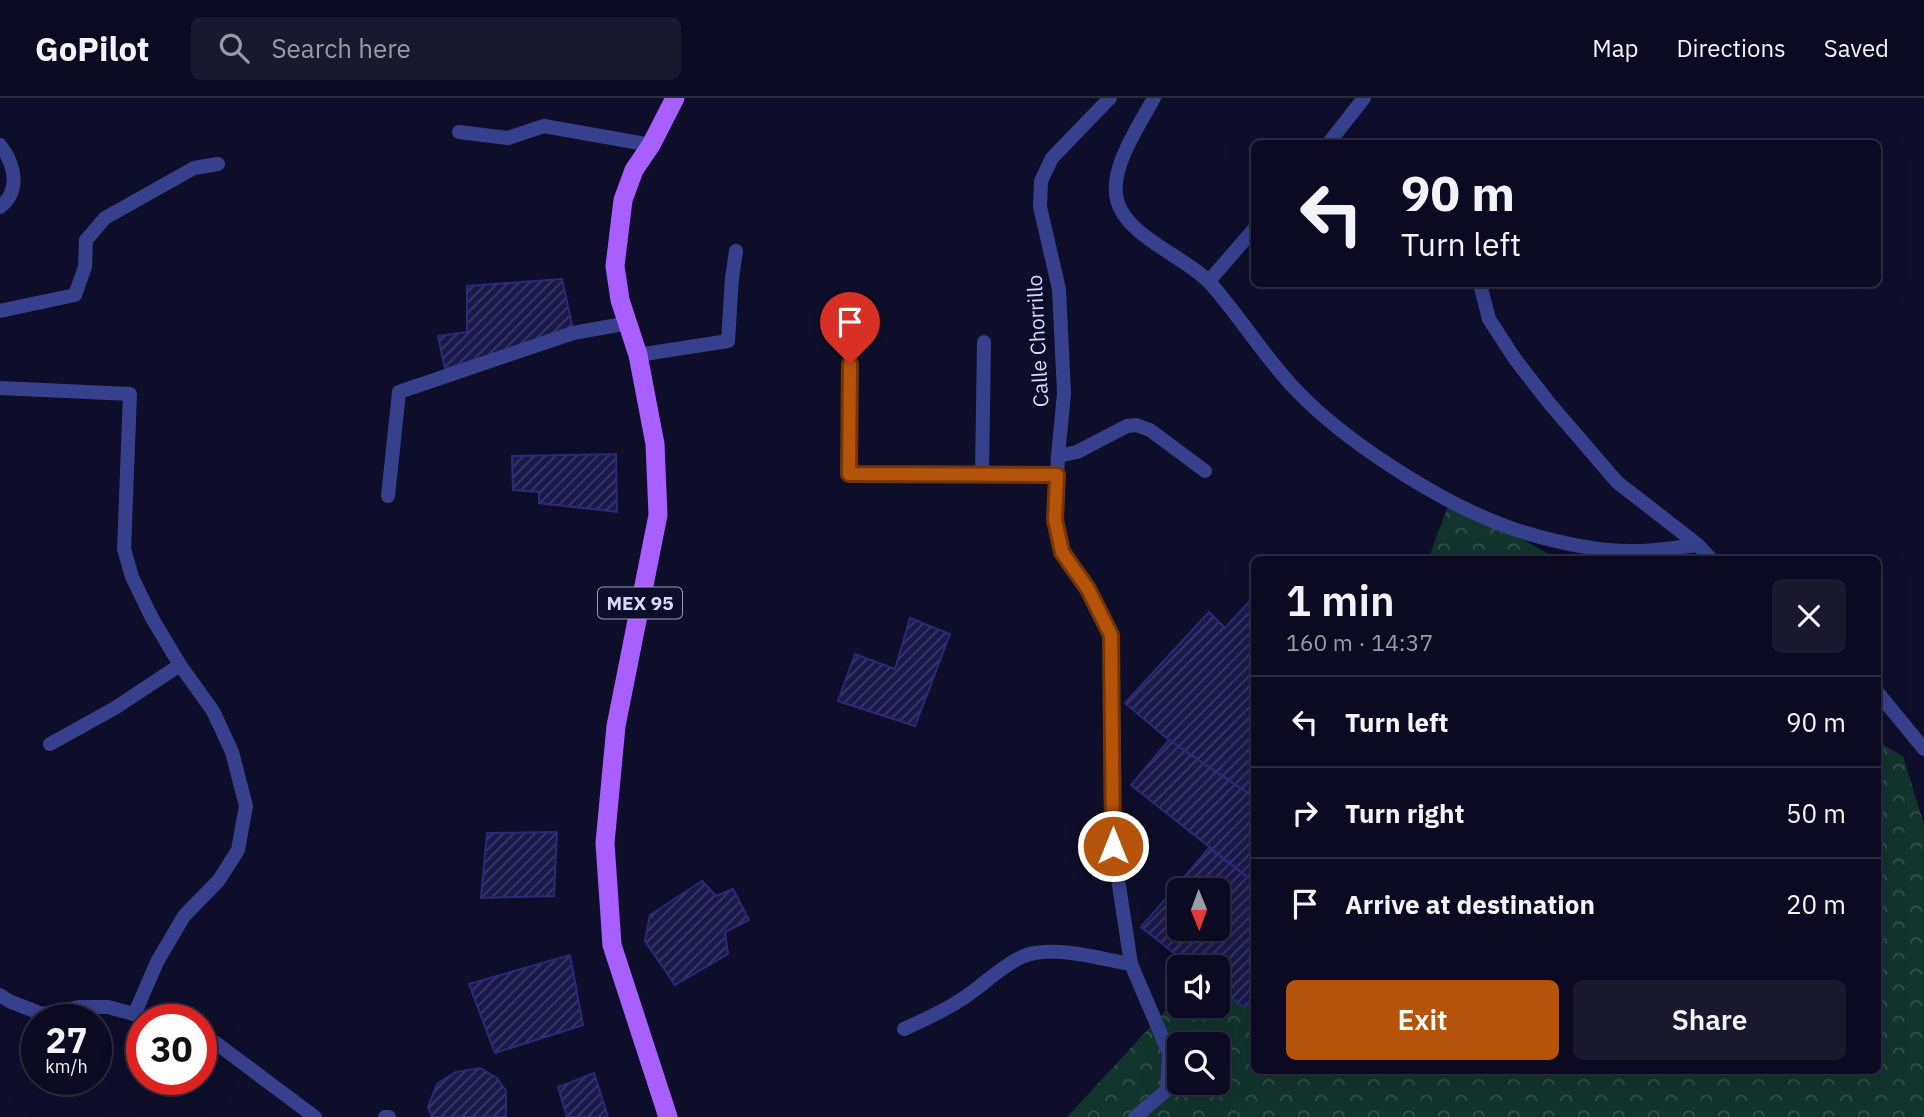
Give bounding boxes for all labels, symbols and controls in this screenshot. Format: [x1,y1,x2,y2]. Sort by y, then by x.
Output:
search box [191,17,681,80]
text: GoPilot [35,27,149,70]
icon: search [215,29,253,67]
text: Search here [271,31,411,65]
text: Map [1592,32,1638,64]
text: Directions [1676,32,1786,64]
text: Saved [1824,32,1889,64]
text: 90 m [1401,161,1515,224]
icon: left [1286,168,1377,259]
text: Turn left [1401,223,1521,265]
street label: Calle Chorrillo [1020,274,1054,408]
pin [820,292,880,364]
icon: arrive [831,303,869,341]
text: 1 min [1286,573,1395,628]
button: close [1772,579,1846,653]
road number: MEX 95 [598,588,682,618]
text: 160 m · 14:37 [1286,627,1433,657]
icon: left [1286,703,1324,741]
text: Turn left [1345,705,1448,739]
text: 90 m [1786,705,1846,739]
icon: right [1286,794,1324,832]
text: Turn right [1345,796,1464,830]
text: 50 m [1786,796,1846,830]
position arrow [1076,809,1150,883]
north arrow [1167,878,1230,942]
map controls [1167,878,1230,1095]
icon: arrive [1286,885,1324,923]
text: Arrive at destination [1345,887,1595,921]
text: 20 m [1786,887,1846,921]
button: sound [1167,955,1230,1018]
button: Exit [1286,980,1559,1060]
button: Share [1573,980,1846,1060]
speed limit sign: 30 [126,1004,217,1095]
text: 27 [45,1017,88,1063]
button: search [1167,1032,1230,1095]
text: km/h [45,1055,88,1078]

